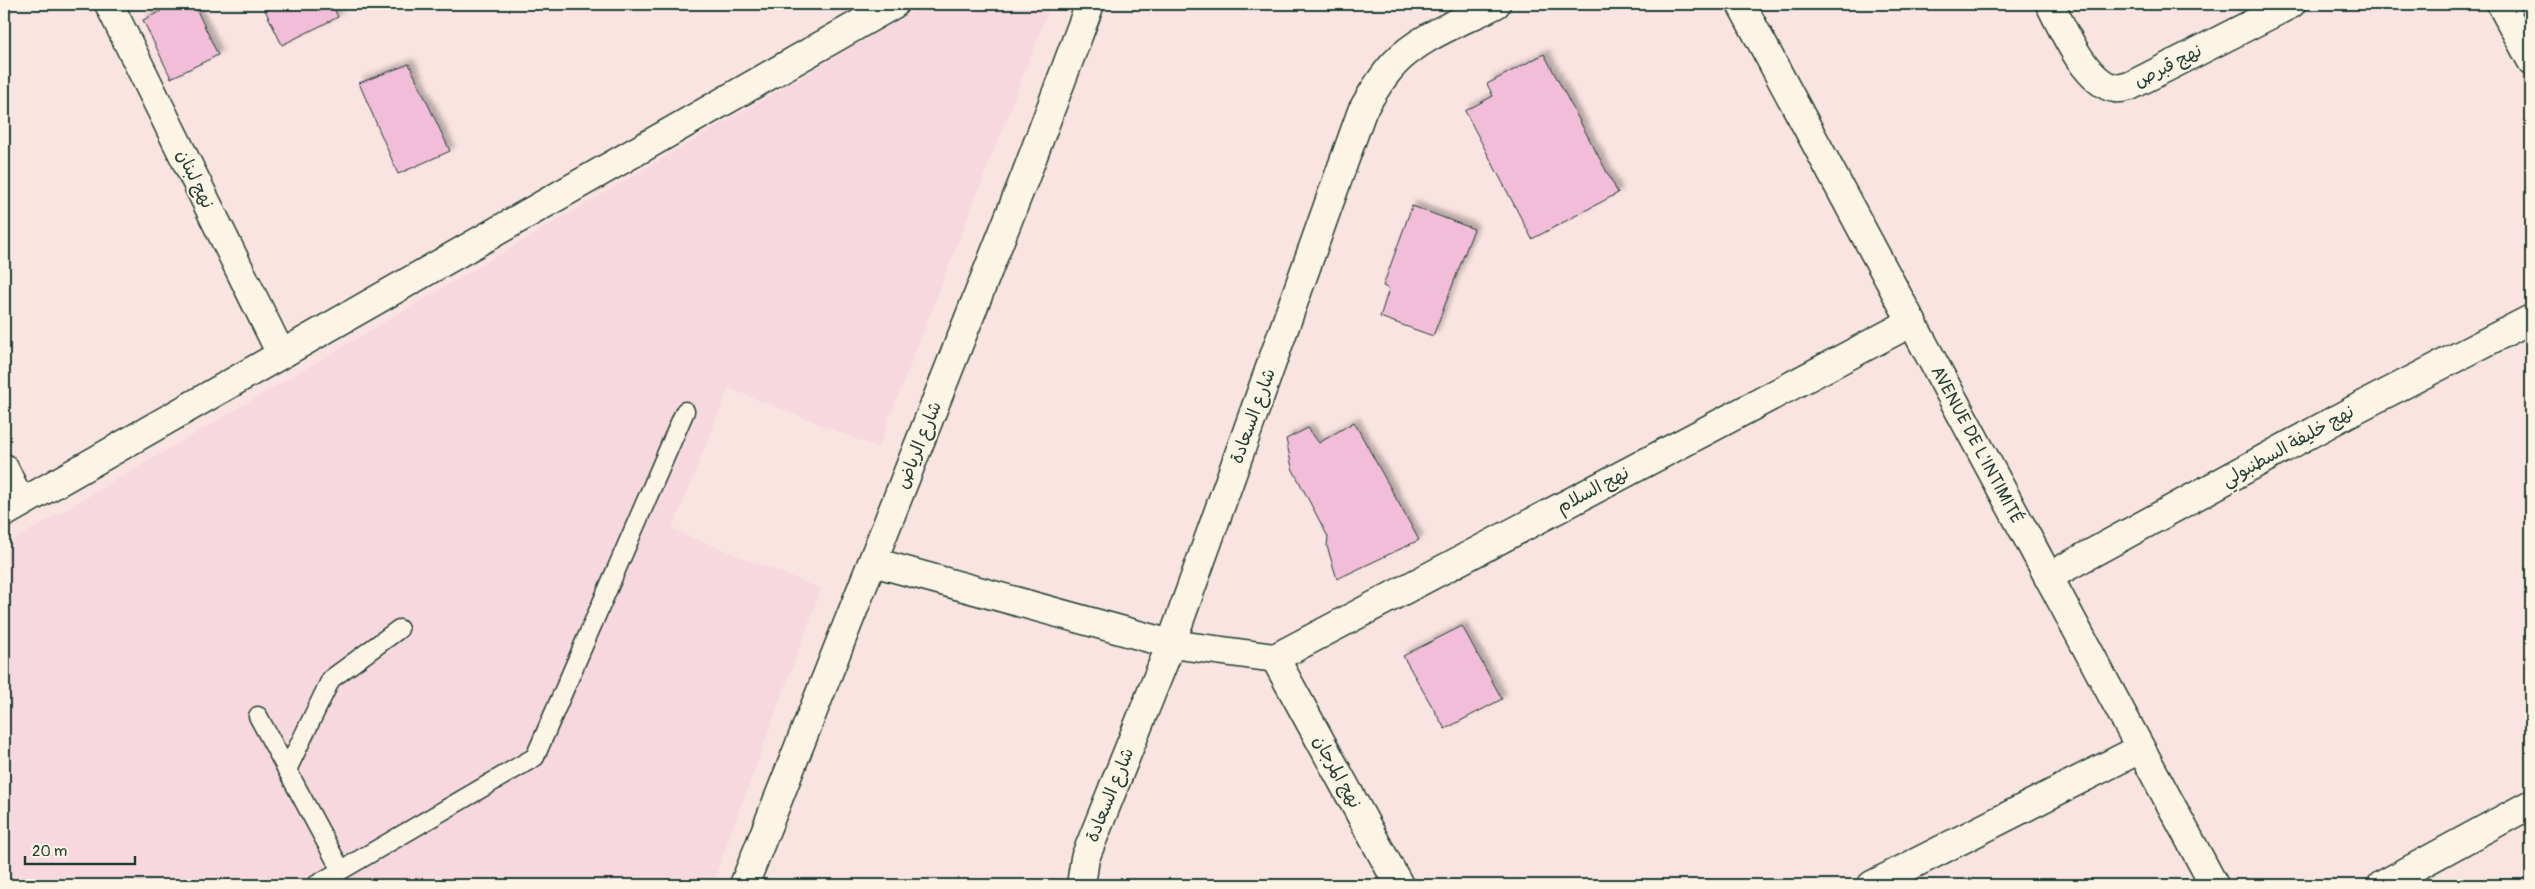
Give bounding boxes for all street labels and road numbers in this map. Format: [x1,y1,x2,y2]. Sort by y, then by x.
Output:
street label: نهج قبرص [2130,39,2206,93]
street label: نهج لبنان [171,146,219,212]
street label: AVENUE DE L'INTIMITÉ [1926,362,2028,528]
street label: شارع السعادة [1225,365,1281,467]
street label: شارع الرياض [891,398,947,492]
street label: نهج خليفة السطنبولي [2218,400,2360,495]
street label: نهج السلام [1553,461,1634,520]
street label: نهج المرجان [1308,731,1366,813]
street label: شارع السعادة [1081,745,1139,845]

